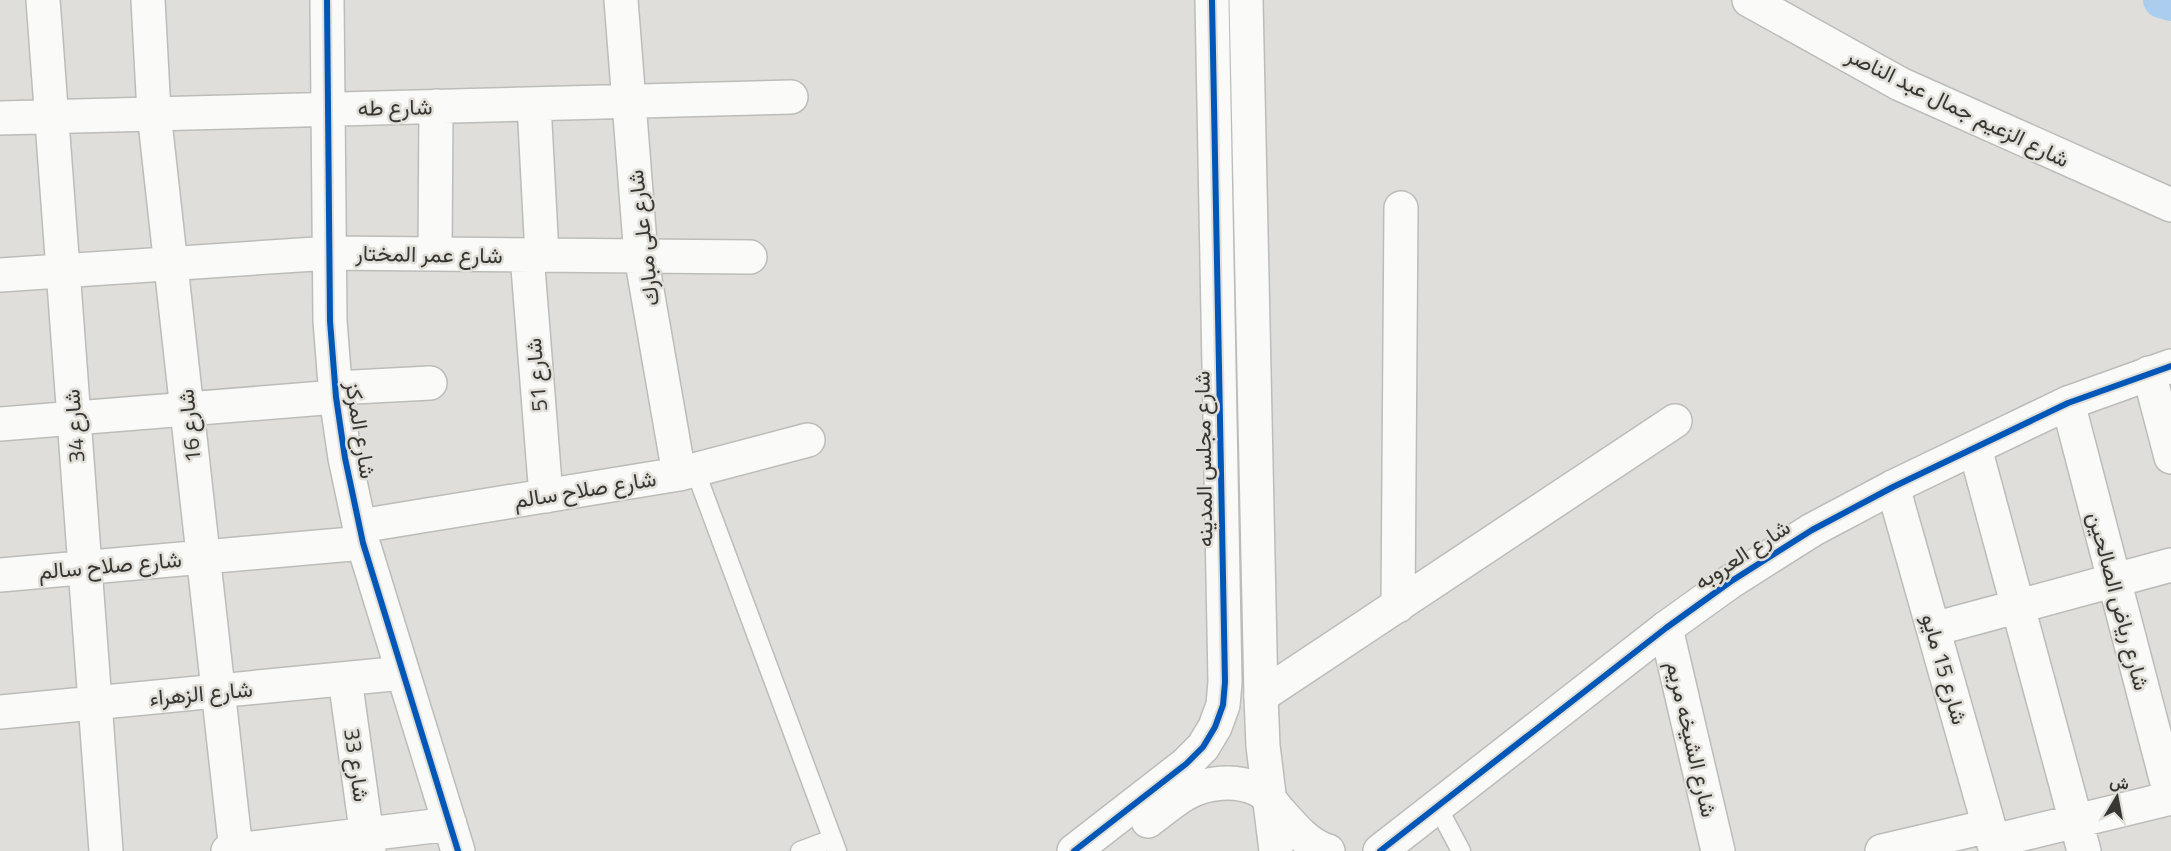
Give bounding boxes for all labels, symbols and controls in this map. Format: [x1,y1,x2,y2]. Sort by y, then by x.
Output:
street label: شارع الزعيم جمال عبد الناصر [1840,38,2075,176]
street label: شارع طه [357,89,433,125]
street label: شارع على مبارك [618,168,668,308]
street label: شارع عمر المختار [354,236,503,272]
street label: شارع 51 [516,337,556,413]
street label: شارع مجلس المدينه [1184,371,1222,547]
street label: شارع المركز [336,378,385,481]
street label: شارع 34 [54,388,94,464]
street label: شارع 16 [168,388,210,464]
street label: شارع صلاح سالم [511,461,659,517]
street label: شارع رياض الصالحين [2079,508,2159,694]
street label: شارع العروبه [1687,510,1797,598]
street label: شارع صلاح سالم [37,542,183,588]
street label: شارع 15 مايو [1913,610,1977,728]
street label: شارع الشيخه مريم [1658,658,1726,820]
street label: شارع الزهراء [148,672,254,714]
street label: شارع 33 [335,726,379,804]
north arrow [2087,767,2147,827]
text: ش [2108,769,2131,796]

